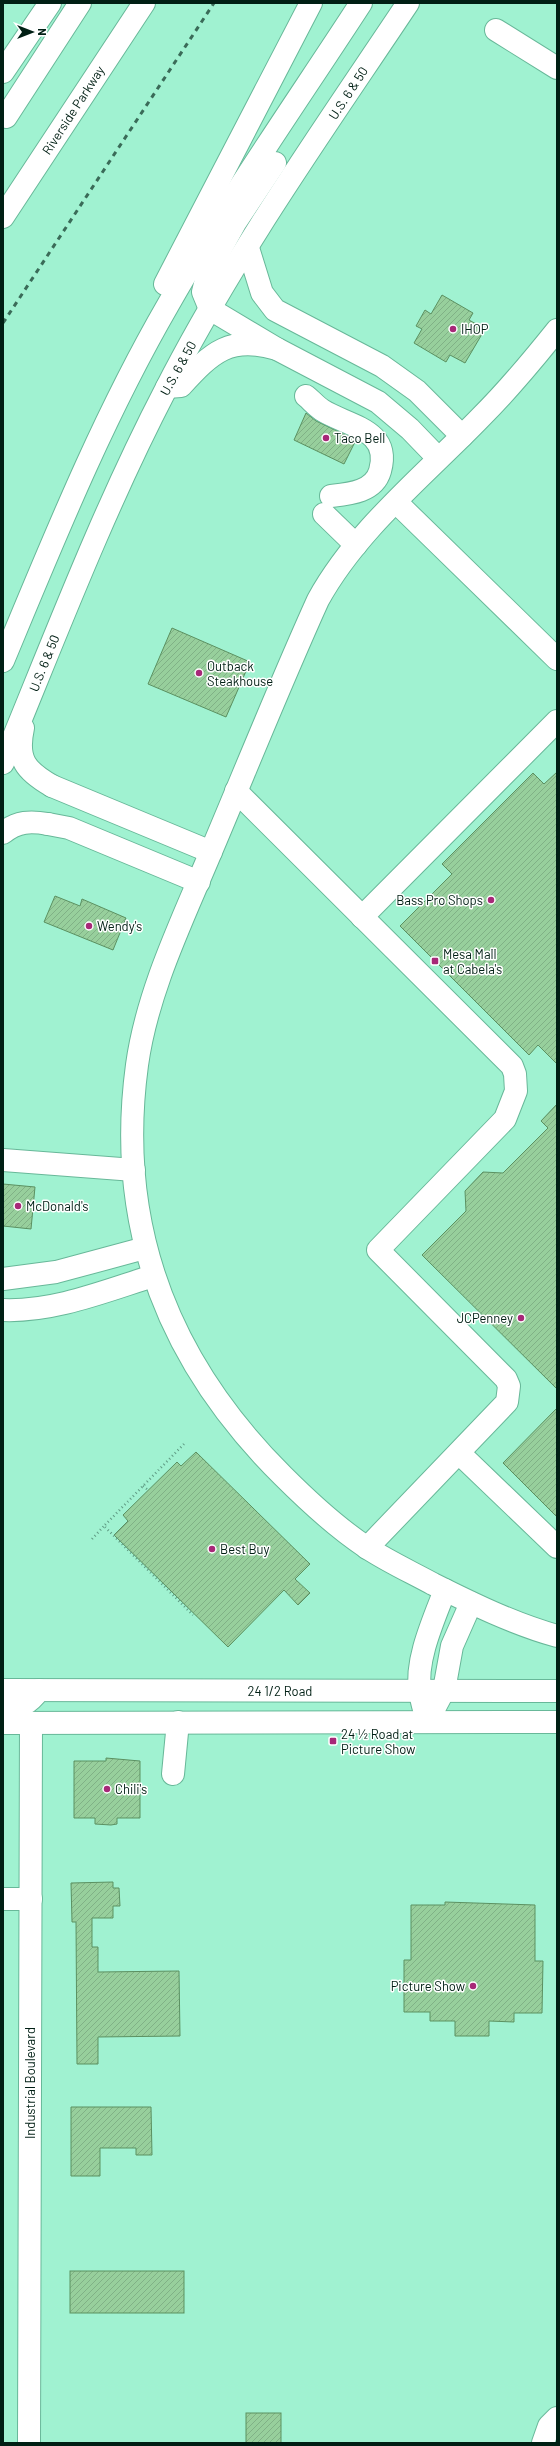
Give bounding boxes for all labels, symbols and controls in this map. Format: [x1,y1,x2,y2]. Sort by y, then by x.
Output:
north arrow [12,12,52,52]
text: N [36,28,49,36]
street label: Riverside Parkway [38,63,108,157]
street label: U.S. 6 & 50 [325,63,371,123]
place label: IHOP [461,321,489,337]
marker: IHOP [448,324,458,334]
street label: U.S. 6 & 50 [156,338,200,398]
place label: Taco Bell [334,430,385,446]
marker: Taco Bell [321,433,331,443]
street label: U.S. 6 & 50 [25,632,63,694]
place label: Outback Steakhouse [207,658,273,689]
marker: Outback Steakhouse [194,668,204,678]
place label: Bass Pro Shops [396,892,483,908]
marker: Bass Pro Shops [486,895,496,905]
place label: Wendy's [97,918,142,934]
marker: Wendy's [84,921,94,931]
place label: Mesa Mall at Cabela's [443,946,502,977]
marker: Mesa Mall at Cabela's [430,956,440,966]
place label: McDonald's [26,1198,89,1214]
marker: McDonald's [13,1201,23,1211]
place label: JCPenney [457,1310,513,1326]
marker: JCPenney [516,1313,526,1323]
place label: Best Buy [220,1541,269,1557]
marker: Best Buy [207,1544,217,1554]
street label: 24 1/2 Road [248,1683,312,1699]
place label: 24 ½ Road at Picture Show [341,1726,415,1757]
marker: 24 ½ Road at Picture Show [328,1736,338,1746]
place label: Chili's [115,1781,147,1797]
marker: Chili's [102,1784,112,1794]
place label: Picture Show [391,1978,465,1994]
marker: Picture Show [468,1981,478,1991]
street label: Industrial Boulevard [22,2027,38,2139]

